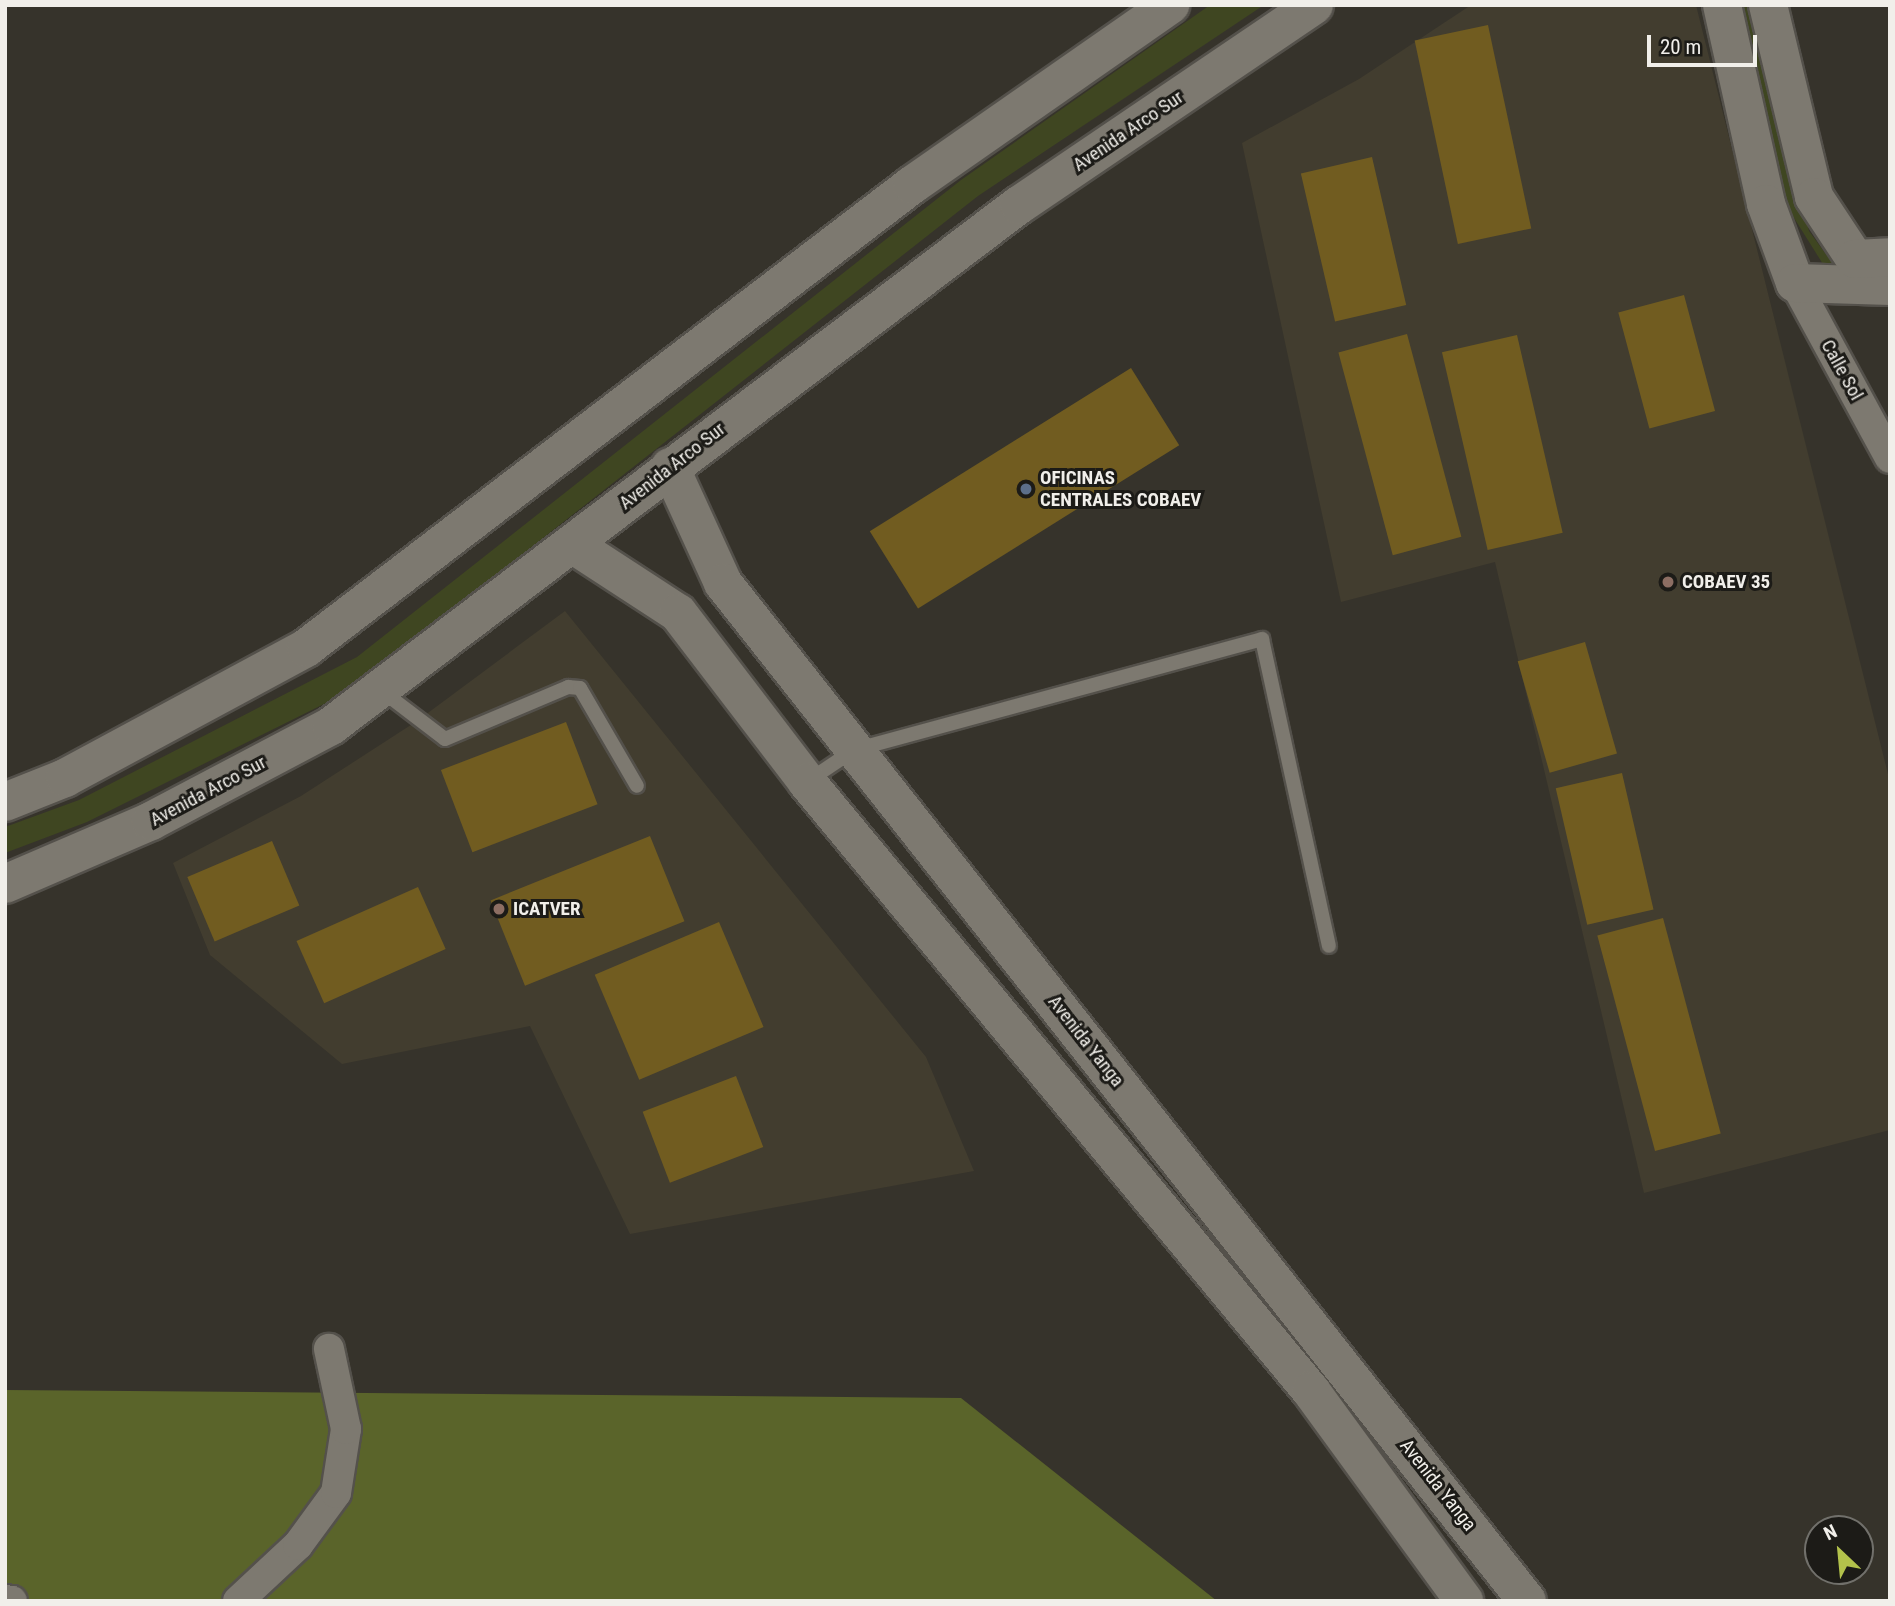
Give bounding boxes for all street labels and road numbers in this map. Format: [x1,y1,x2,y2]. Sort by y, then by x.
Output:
street label: Avenida Arco Sur [1069,86,1187,176]
street label: Calle Sol [1816,336,1868,404]
street label: Avenida Arco Sur [615,418,729,514]
street label: Avenida Arco Sur [146,751,270,831]
street label: Avenida Yanga [1043,991,1129,1091]
street label: Avenida Yanga [1395,1435,1481,1535]

